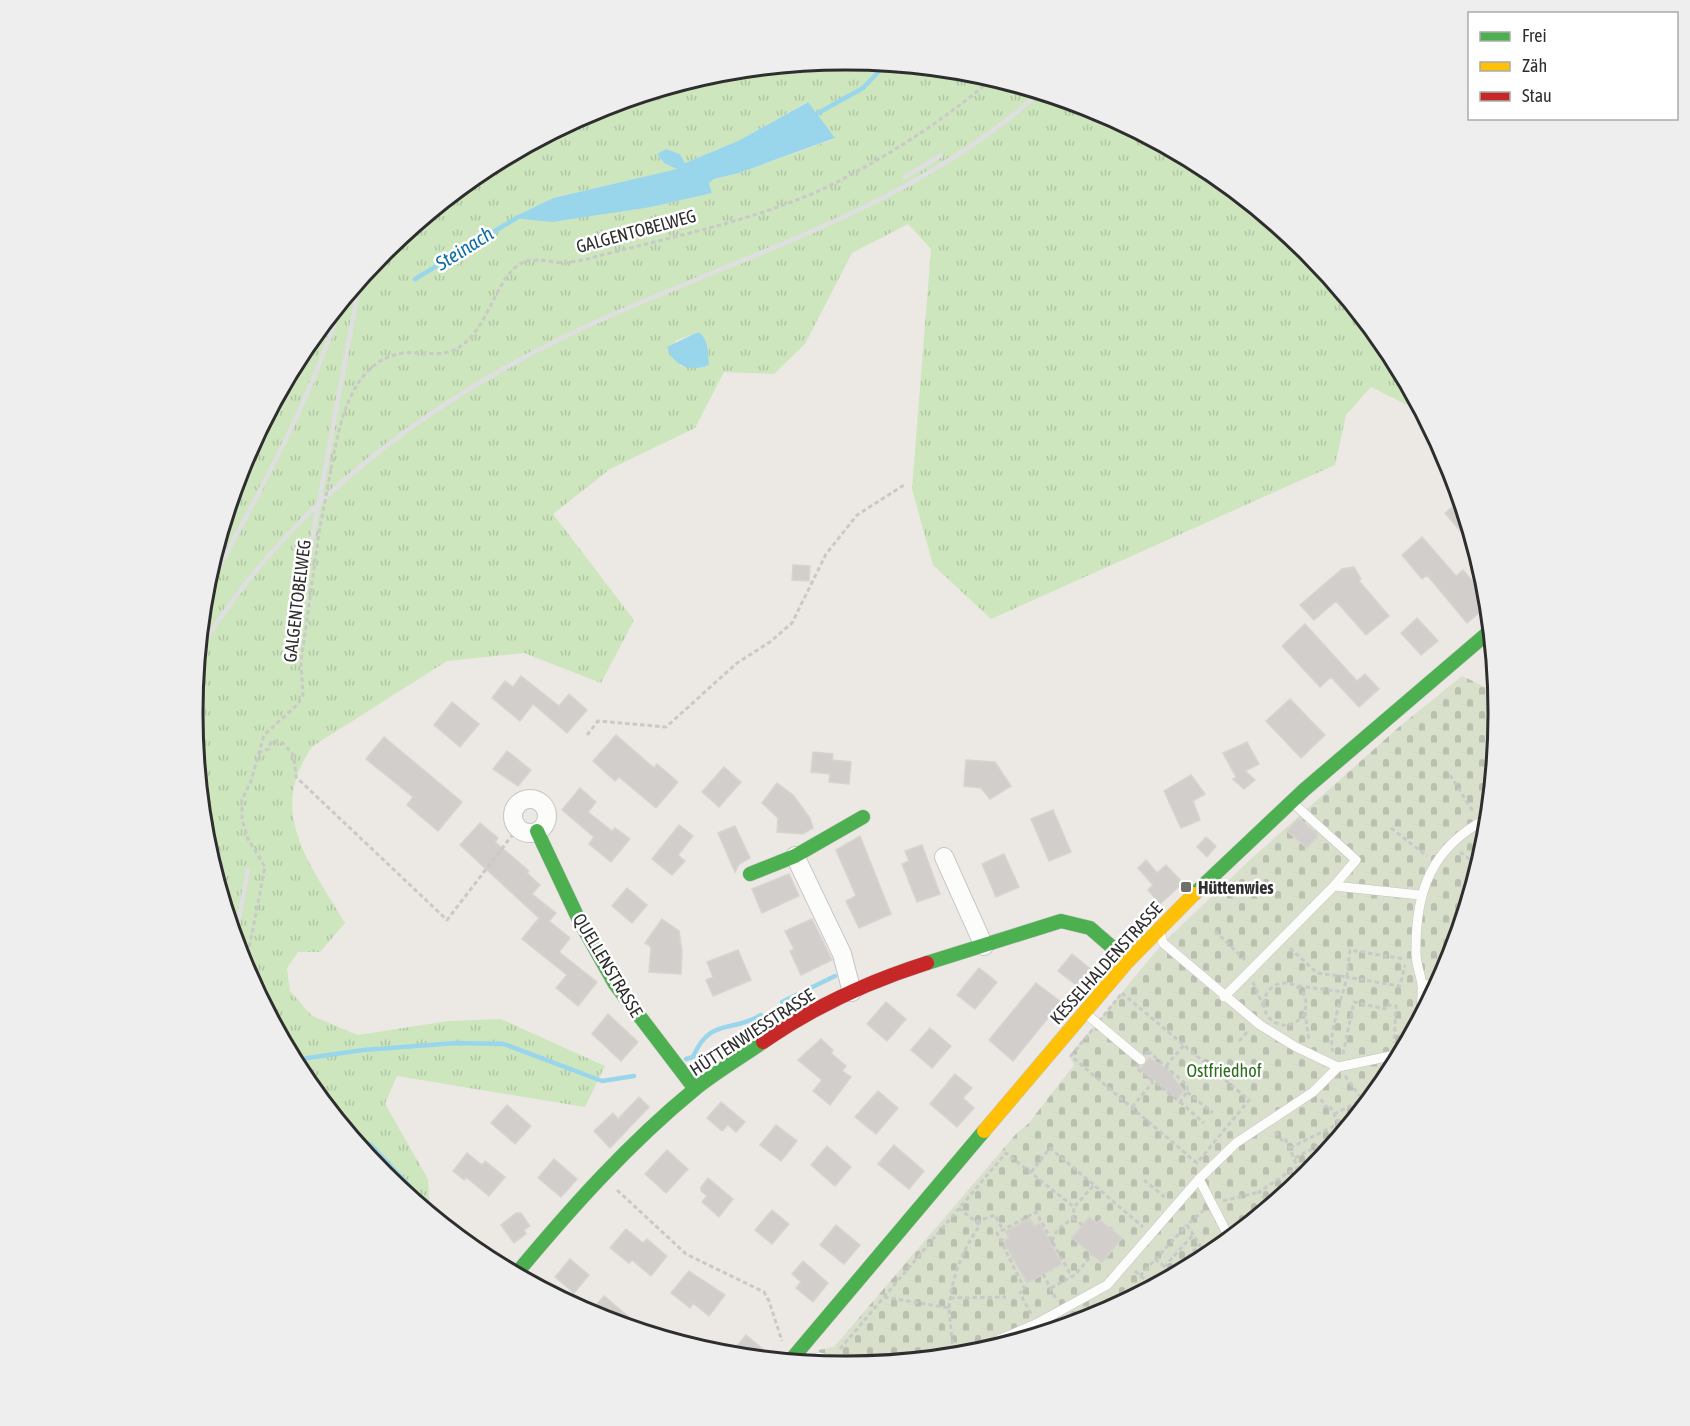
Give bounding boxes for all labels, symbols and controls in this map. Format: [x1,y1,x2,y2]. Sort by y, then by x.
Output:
legend [1468,12,1678,120]
text: Frei [1522,25,1547,46]
text: Zäh [1522,55,1547,76]
text: Stau [1522,85,1552,106]
street label: GALGENTOBELWEG [574,205,698,257]
water label: Steinach [430,221,497,275]
street label: GALGENTOBELWEG [279,539,315,663]
place label: Hüttenwies [1198,877,1274,898]
marker: Hüttenwies [1179,880,1193,894]
street label: KESSELHALDENSTRASSE [1046,897,1167,1028]
street label: QUELLENSTRASSE [569,909,647,1021]
street label: HÜTTENWIESSTRASSE [686,984,818,1080]
park label: Ostfriedhof [1186,1060,1262,1081]

